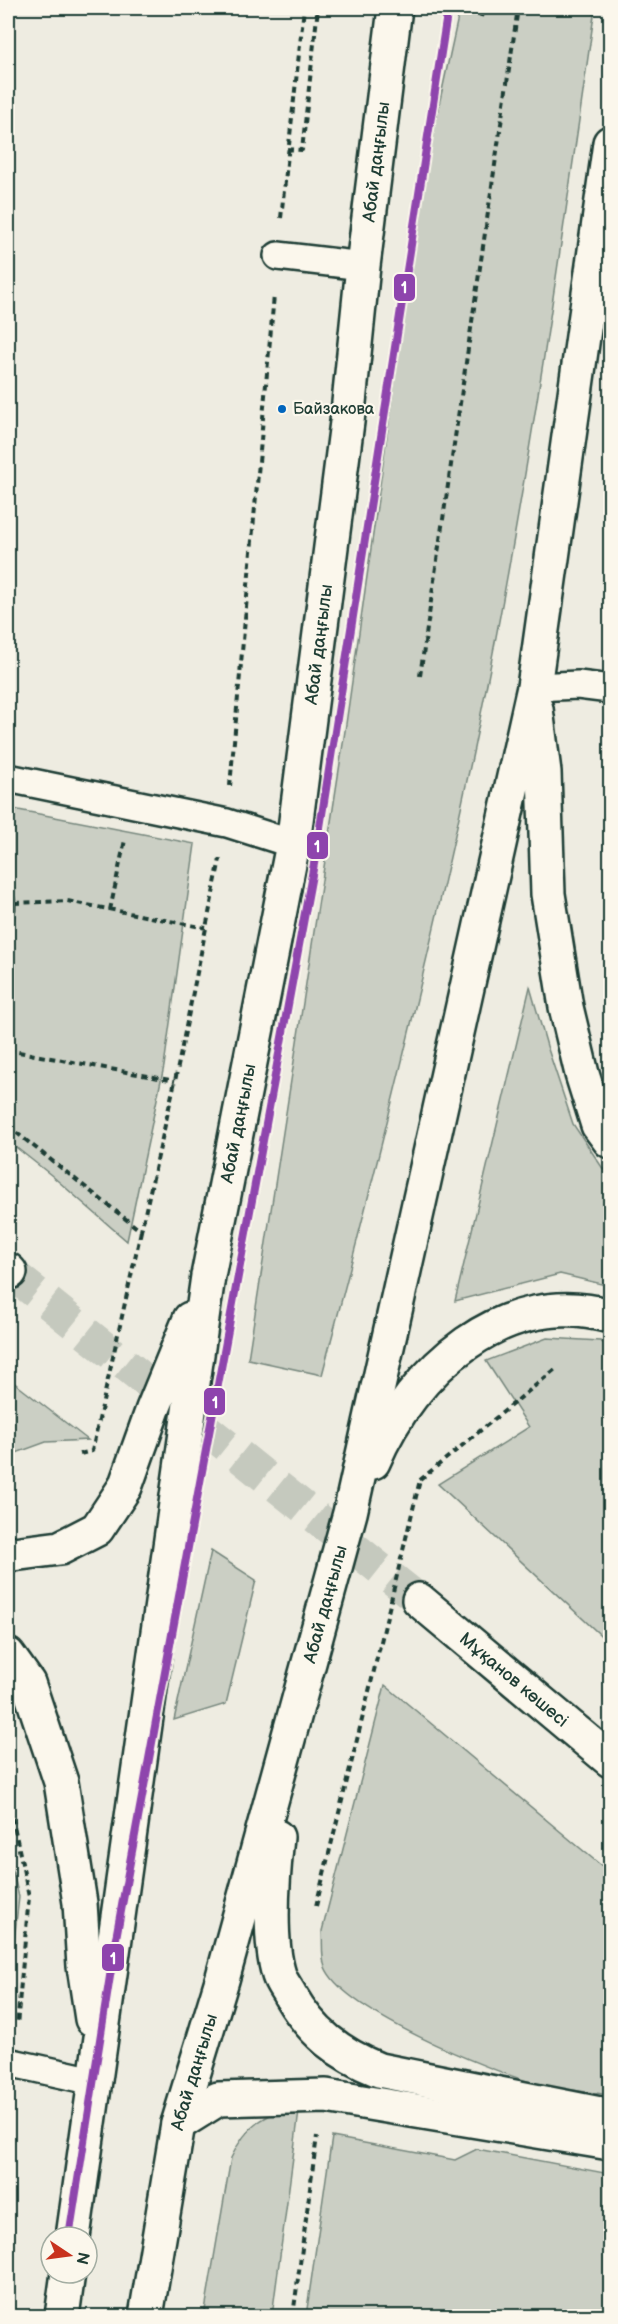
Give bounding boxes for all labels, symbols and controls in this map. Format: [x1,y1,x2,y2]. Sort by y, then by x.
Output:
street label: Абай даңғылы [358,100,394,224]
line badge: 1 [393,273,416,302]
text: 1 [401,279,407,298]
place label: Байзакова [293,400,375,419]
marker: Байзакова [276,403,288,415]
street label: Абай даңғылы [300,583,337,707]
line badge: 1 [306,831,329,860]
text: 1 [314,838,320,857]
street label: Абай даңғылы [216,1062,260,1186]
line badge: 1 [203,1387,226,1416]
text: 1 [212,1394,218,1413]
street label: Абай даңғылы [299,1543,351,1666]
street label: Мұқанов көшесі [455,1628,573,1731]
line badge: 1 [101,1943,125,1972]
text: 1 [110,1950,116,1969]
street label: Абай даңғылы [166,2011,222,2133]
north arrow [39,2225,99,2285]
text: N [72,2250,93,2266]

